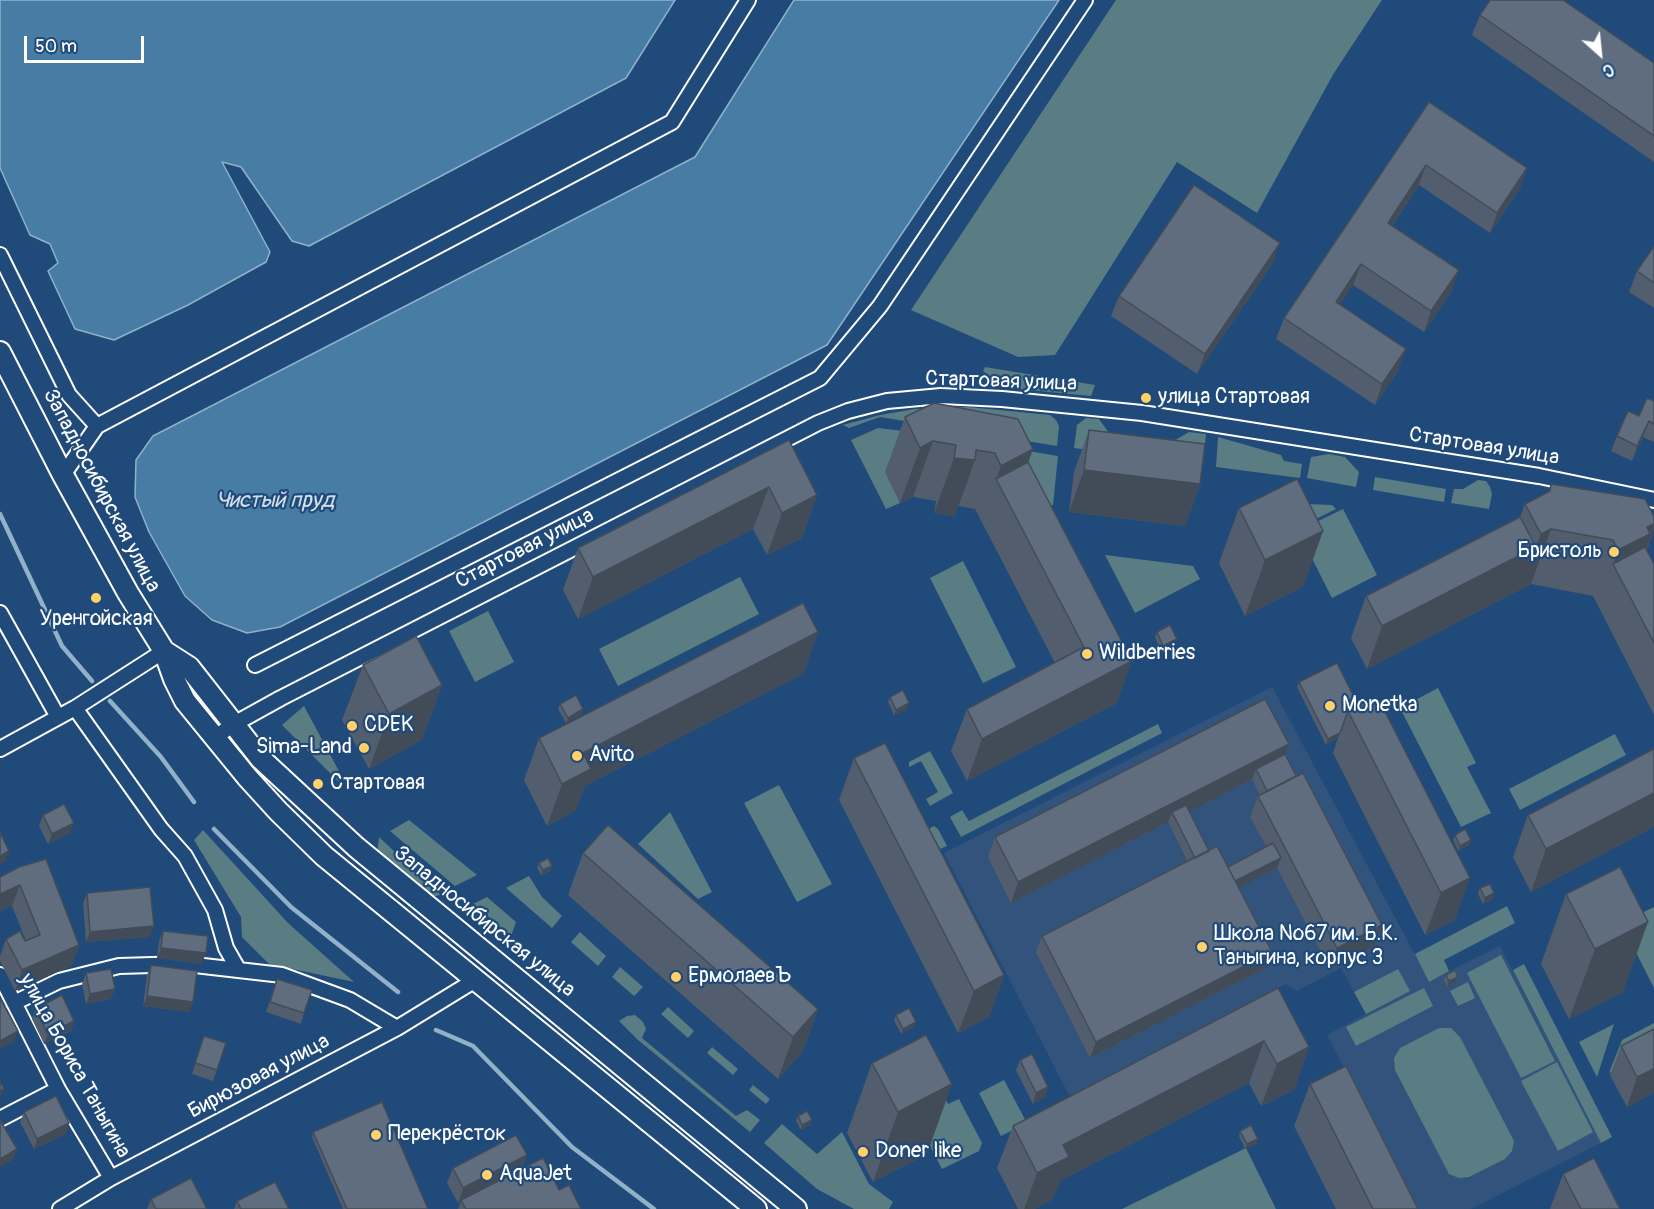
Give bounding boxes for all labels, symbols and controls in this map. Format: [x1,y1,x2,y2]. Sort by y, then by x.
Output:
scale bar [27,24,147,62]
north arrow [1570,24,1630,84]
text: 50 m [35,35,77,58]
text: С [1599,59,1617,81]
street label: Стартовая улица [925,367,1077,397]
street label: Западносибирская улица [37,385,165,597]
place label: улица Стартовая [1158,385,1310,411]
marker: улица Стартовая [1139,391,1153,405]
street label: Стартовая улица [1407,423,1561,471]
water label: Чистый пруд [216,488,334,514]
street label: Стартовая улица [452,503,598,595]
place label: Бристоль [1517,539,1602,565]
marker: Бристоль [1607,545,1621,559]
marker: Уренгойская [89,591,103,605]
place label: Уренгойская [39,607,153,633]
place label: Wildberries [1099,641,1195,667]
marker: Wildberries [1080,647,1094,661]
place label: Monetka [1342,693,1417,719]
marker: Monetka [1323,699,1337,713]
place label: CDEK [364,713,413,739]
marker: CDEK [345,719,359,733]
place label: Sima-Land [256,735,352,761]
marker: Sima-Land [357,741,371,755]
place label: Avito [589,743,634,769]
marker: Avito [570,749,584,763]
place label: Стартовая [330,771,425,797]
marker: Стартовая [311,777,325,791]
street label: Западносибирская улица [388,841,580,1003]
place label: Школа №67 им. Б.К. Таныгина, корпус 3 [1214,922,1398,972]
marker: Школа №67 им. Б.К. Таныгина, корпус 3 [1195,940,1209,954]
place label: ЕрмолаевЪ [688,964,791,990]
street label: улица Бориса Таныгина [13,969,135,1163]
marker: ЕрмолаевЪ [669,970,683,984]
street label: Бирюзовая улица [184,1029,334,1125]
place label: Перекрёсток [388,1122,506,1148]
marker: Перекрёсток [369,1128,383,1142]
place label: Doner like [875,1139,961,1165]
marker: Doner like [856,1145,870,1159]
place label: AquaJet [499,1162,572,1188]
marker: AquaJet [480,1168,494,1182]

